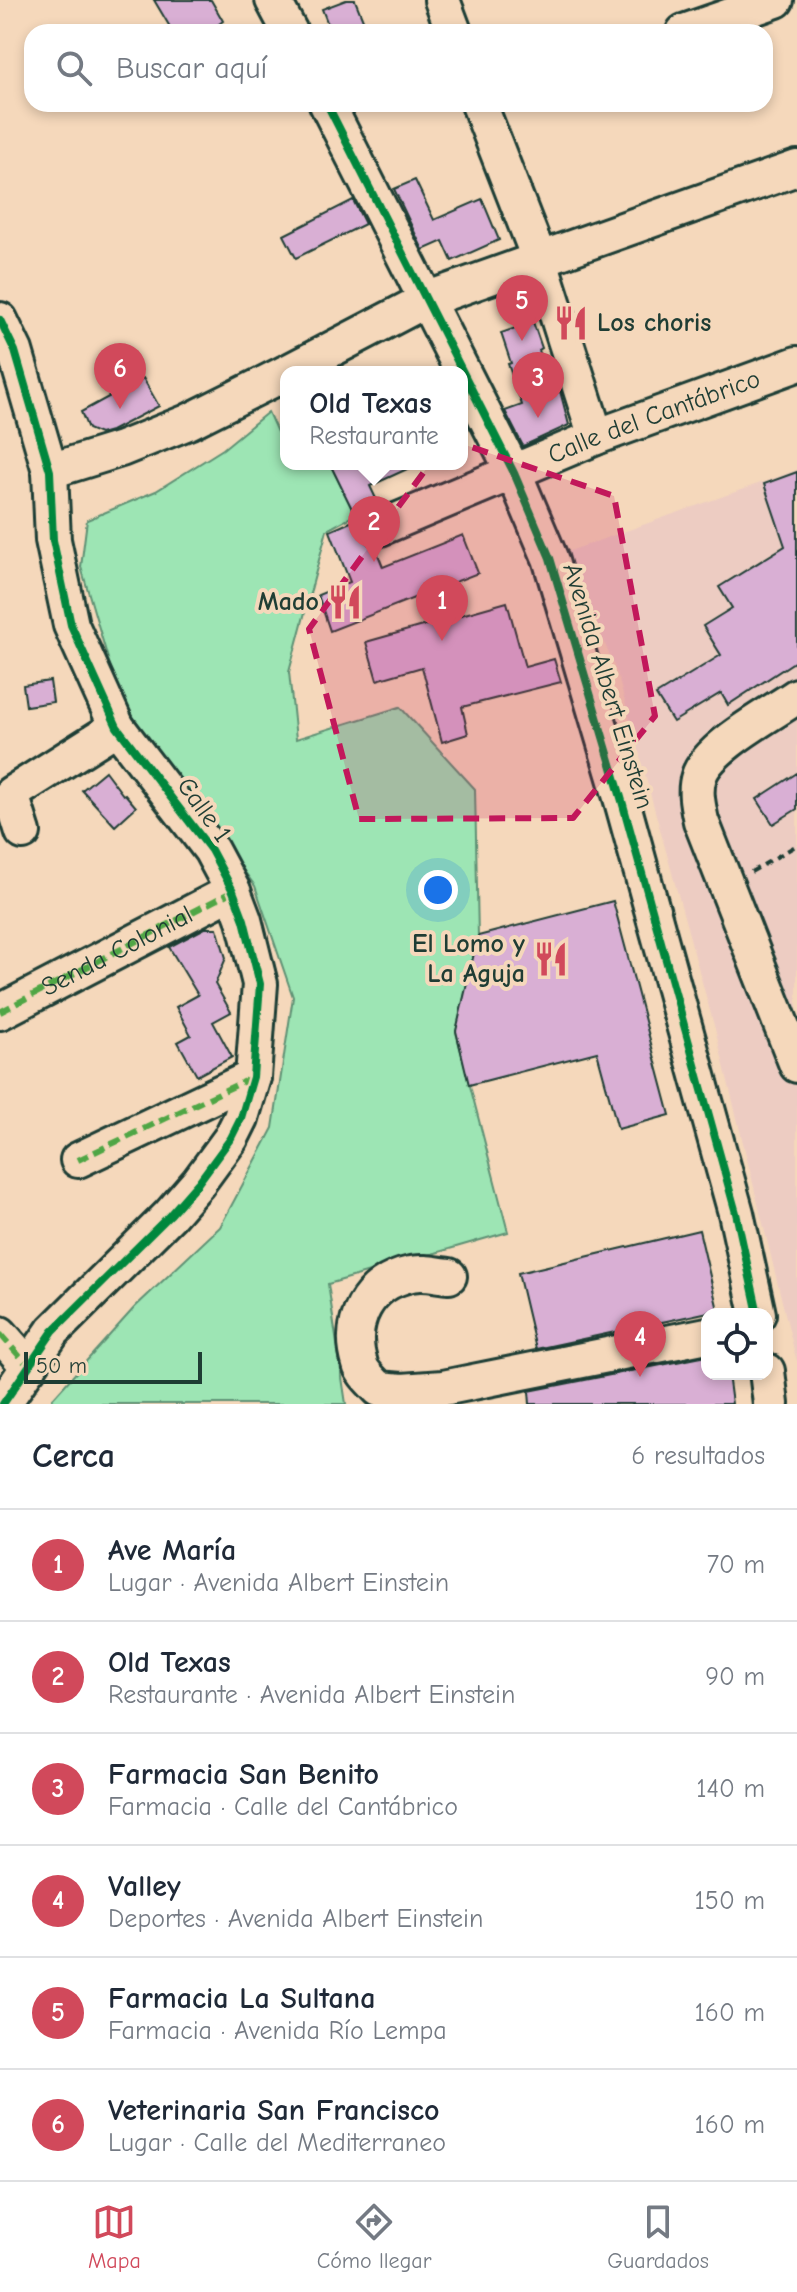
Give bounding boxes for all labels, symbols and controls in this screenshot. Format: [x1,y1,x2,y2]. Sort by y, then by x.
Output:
search box [24,24,773,112]
icon: search [52,46,96,90]
text: Buscar aquí [116,51,267,86]
pin: 5 [496,275,548,341]
restaurant icon: Los choris [552,304,590,342]
place label: Los choris [597,308,711,338]
pin: 6 [94,343,146,409]
pin: 3 [512,352,564,418]
street label: Calle del Cantábrico [544,364,764,470]
popup [280,366,468,470]
text: Old Texas [309,386,432,421]
text: Restaurante [309,421,439,451]
pin: 2 [348,496,400,562]
street label: Avenida Albert Einstein [556,559,660,813]
pin: 1 [416,575,468,641]
restaurant icon: Mado [326,583,364,621]
place label: Mado [258,587,319,617]
street label: Calle 1 [170,772,238,848]
your location [418,870,458,910]
street label: Senda Colonial [36,900,198,1003]
place label: El Lomo y La Aguja [412,929,525,989]
restaurant icon: El Lomo y La Aguja [532,940,570,978]
map controls [701,1308,773,1380]
button: locate [701,1308,773,1380]
pin: 4 [614,1311,666,1377]
scale bar [24,1348,202,1384]
text: 50 m [36,1353,87,1379]
text: Cerca [32,1436,115,1476]
text: 6 resultados [631,1441,765,1471]
text: Ave María [108,1533,236,1568]
text: 1 [53,1550,63,1580]
text: 70 m [707,1550,765,1580]
text: Lugar · Avenida Albert Einstein [108,1568,449,1598]
text: Old Texas [108,1645,231,1680]
text: 2 [52,1662,64,1692]
text: 90 m [705,1662,765,1692]
text: Restaurante · Avenida Albert Einstein [108,1680,515,1710]
text: Farmacia San Benito [108,1757,379,1792]
text: 3 [52,1774,64,1804]
text: 140 m [696,1774,765,1804]
text: Farmacia · Calle del Cantábrico [108,1792,458,1822]
text: Valley [108,1869,181,1904]
text: 4 [52,1886,64,1916]
text: 150 m [695,1886,765,1916]
text: Deportes · Avenida Albert Einstein [108,1904,483,1934]
text: Farmacia La Sultana [108,1981,375,2016]
text: 5 [51,1998,65,2028]
text: 160 m [695,1998,765,2028]
text: Farmacia · Avenida Río Lempa [108,2016,447,2046]
text: Veterinaria San Francisco [108,2093,440,2128]
text: 6 [51,2110,65,2140]
text: 160 m [695,2110,765,2140]
text: Lugar · Calle del Mediterraneo [108,2128,446,2158]
tab: Mapa [88,2200,141,2274]
tab: Cómo llegar [317,2200,431,2274]
tab: Guardados [607,2200,709,2274]

